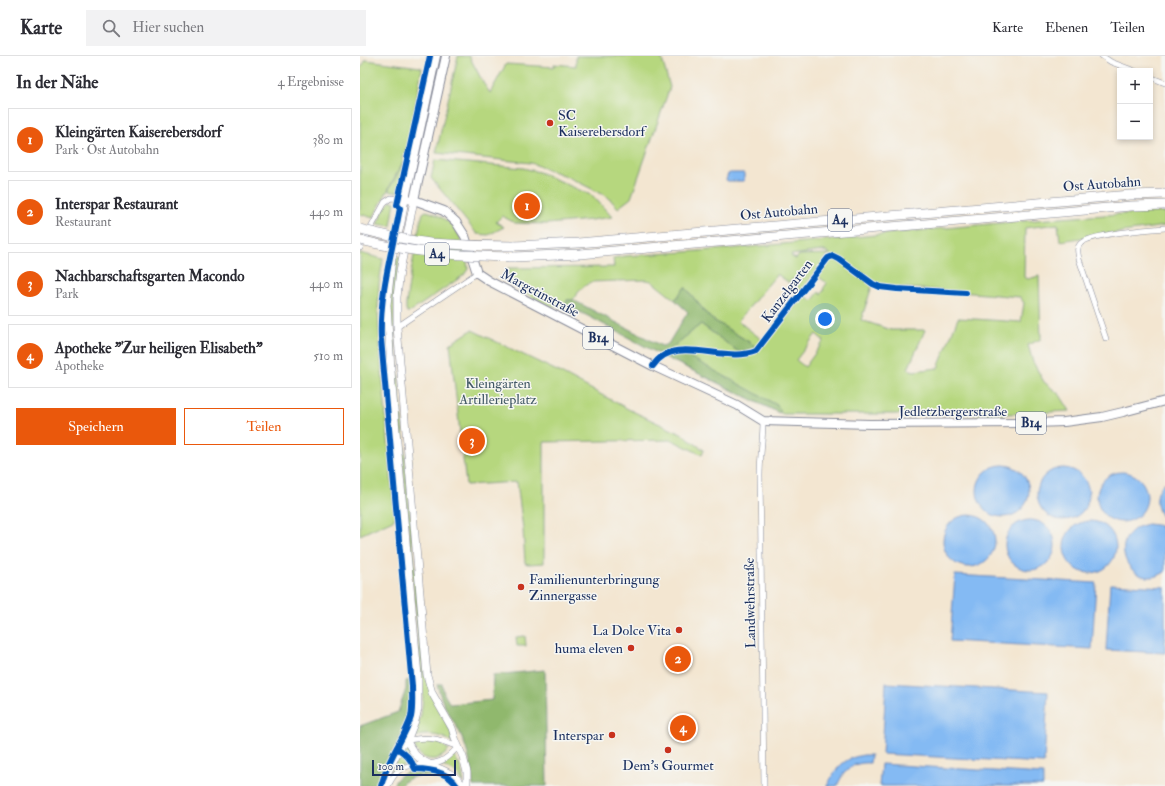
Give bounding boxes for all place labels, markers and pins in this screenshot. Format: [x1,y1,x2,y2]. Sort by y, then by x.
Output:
place label: SC Kaiserebersdorf [558,107,648,140]
marker: SC Kaiserebersdorf [545,118,555,128]
pin: 1 [514,191,540,221]
pin: 3 [459,426,485,456]
place label: Familienunterbringung Zinnergasse [529,571,660,604]
marker: Familienunterbringung Zinnergasse [516,582,526,592]
place label: La Dolce Vita [592,622,671,639]
marker: La Dolce Vita [674,625,684,635]
place label: huma eleven [555,640,623,657]
marker: huma eleven [626,643,636,653]
pin: 2 [665,644,691,674]
pin: 4 [670,713,696,743]
place label: Interspar [553,727,605,745]
marker: Interspar [607,730,617,740]
marker: Dem's Gourmet [663,745,673,755]
place label: Dem's Gourmet [622,757,714,774]

